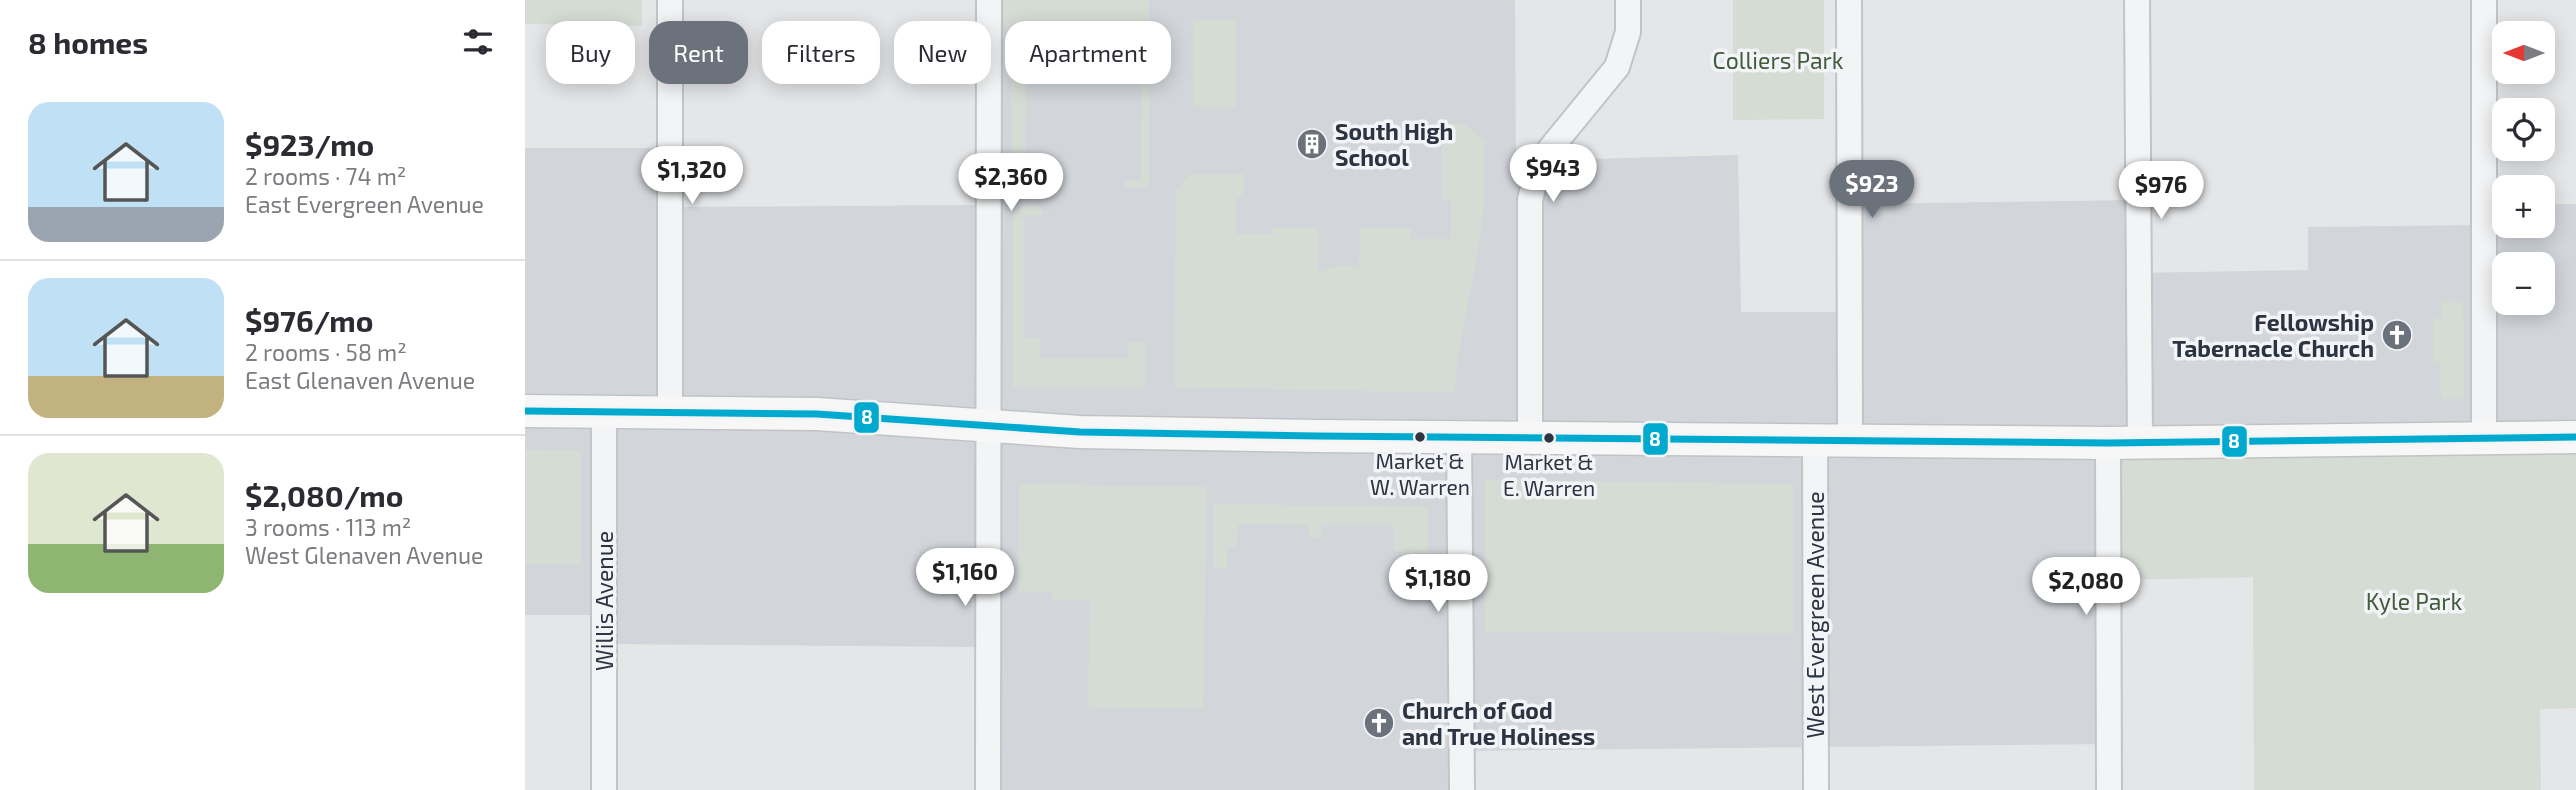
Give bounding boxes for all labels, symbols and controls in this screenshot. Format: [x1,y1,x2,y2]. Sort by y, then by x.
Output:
chip: Buy [546,21,635,84]
chip: Rent [649,21,748,84]
chip: Filters [762,21,880,84]
chip: New [894,21,991,84]
chip: Apartment [1005,21,1171,84]
north arrow [2492,21,2555,84]
map controls [2492,21,2555,315]
icon: filters [459,23,497,61]
text: 8 homes [28,24,148,60]
park label: Colliers Park [1713,46,1844,74]
button: locate [2492,98,2555,161]
place label: South High School [1335,117,1453,171]
text: $923/mo [245,126,374,162]
building icon: South High School [1295,127,1329,161]
icon: home [84,130,168,214]
pin: $943 [1512,144,1594,204]
pin: $1,320 [635,146,749,206]
text: $943 [1526,153,1580,181]
pin: $2,360 [954,154,1068,213]
text: $1,320 [657,155,727,183]
pin: $923 [1831,160,1913,220]
text: 2 rooms · 74 m² [245,162,406,190]
text: $2,360 [974,162,1048,190]
pin: $976 [2120,162,2202,221]
text: $923 [1845,169,1899,197]
text: $976 [2135,170,2187,198]
button: + [2492,175,2555,238]
text: East Evergreen Avenue [245,190,484,218]
button: − [2492,252,2555,315]
text: $976/mo [245,302,373,338]
icon: home [84,306,168,390]
place label: Fellowship Tabernacle Church [2172,308,2374,362]
church icon: Fellowship Tabernacle Church [2380,318,2414,352]
text: 2 rooms · 58 m² [245,338,407,366]
text: East Glenaven Avenue [245,366,475,394]
line badge: 8 [853,401,880,434]
text: 8 [861,405,873,428]
line badge: 8 [1642,422,1669,456]
line badge: 8 [2221,425,2248,458]
text: 8 [1649,427,1661,450]
text: 8 [2228,429,2240,452]
marker: Market & W. Warren [1413,430,1427,444]
marker: Market & E. Warren [1542,431,1556,445]
place label: Market & W. Warren [1370,448,1470,499]
place label: Market & E. Warren [1503,449,1595,500]
text: $2,080/mo [245,477,403,513]
icon: home [84,481,168,565]
street label: West Evergreen Avenue [1801,491,1829,739]
text: 3 rooms · 113 m² [245,513,411,541]
street label: Willis Avenue [590,531,618,671]
text: West Glenaven Avenue [245,541,483,569]
pin: $1,160 [908,548,1022,608]
pin: $1,180 [1381,554,1495,614]
text: $1,160 [932,557,998,585]
pin: $2,080 [2029,558,2143,617]
text: $1,180 [1405,563,1471,591]
text: $2,080 [2048,566,2124,594]
park label: Kyle Park [2366,587,2463,615]
place label: Church of God and True Holiness [1402,696,1595,750]
church icon: Church of God and True Holiness [1362,706,1396,740]

